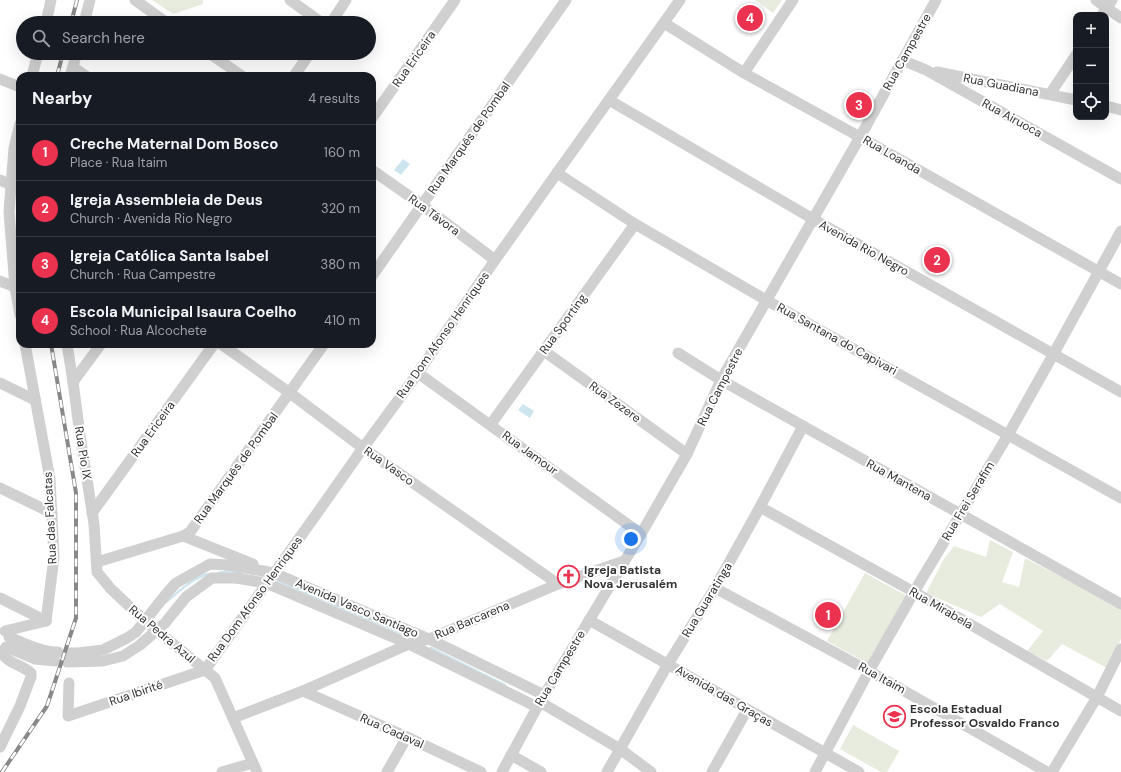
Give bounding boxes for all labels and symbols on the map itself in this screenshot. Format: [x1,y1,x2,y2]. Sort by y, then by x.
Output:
pin: 4 [737,3,763,33]
street label: Rua Campestre [879,11,935,93]
street label: Rua Ericeira [389,28,439,90]
street label: Rua Guadiana [962,70,1040,100]
street label: Rua Marquês de Pombal [424,79,514,197]
pin: 3 [846,90,872,120]
street label: Rua Airuoca [979,95,1045,141]
street label: Rua Loanda [860,132,924,178]
street label: Rua Távora [405,191,463,239]
street label: Avenida Rio Negro [816,217,912,279]
pin: 2 [924,245,950,275]
street label: Rua Dom Afonso Henriques [393,268,493,402]
street label: Rua Sporting [536,290,590,357]
street label: Rua Santana do Capivari [774,299,900,379]
street label: Rua Campestre [693,345,747,429]
street label: Rua Zezere [586,378,644,426]
street label: Rua Ericeira [127,398,179,460]
street label: Rua Marquês de Pombal [190,409,282,527]
street label: Rua Pio IX [71,425,95,481]
street label: Rua Jamour [499,427,562,479]
street label: Rua Vasco [361,443,417,489]
street label: Rua Mantena [864,456,934,504]
street label: Rua Frei Serafim [938,459,998,543]
street label: Rua das Falcatas [40,471,60,565]
your location [621,529,641,549]
street label: Rua Dom Afonso Henriques [204,533,306,665]
street label: Rua Guaratinga [678,560,736,640]
place label: Igreja Batista Nova Jerusalém [584,562,677,592]
church icon: Igreja Batista Nova Jerusalém [555,564,581,590]
street label: Avenida Vasco Santiago [293,575,421,641]
street label: Rua Mirabela [906,583,976,633]
street label: Rua Barcarena [432,597,512,643]
pin: 1 [815,600,841,630]
street label: Rua Pedra Azul [126,602,198,666]
street label: Rua Campestre [531,627,589,709]
street label: Rua Itaim [856,659,908,697]
street label: Avenida das Graças [672,662,776,730]
street label: Rua Ibirité [107,676,165,710]
place label: Escola Estadual Professor Osvaldo Franco [910,701,1060,731]
school or university icon: Escola Estadual Professor Osvaldo Franco [881,703,907,729]
street label: Rua Cadaval [358,710,426,752]

